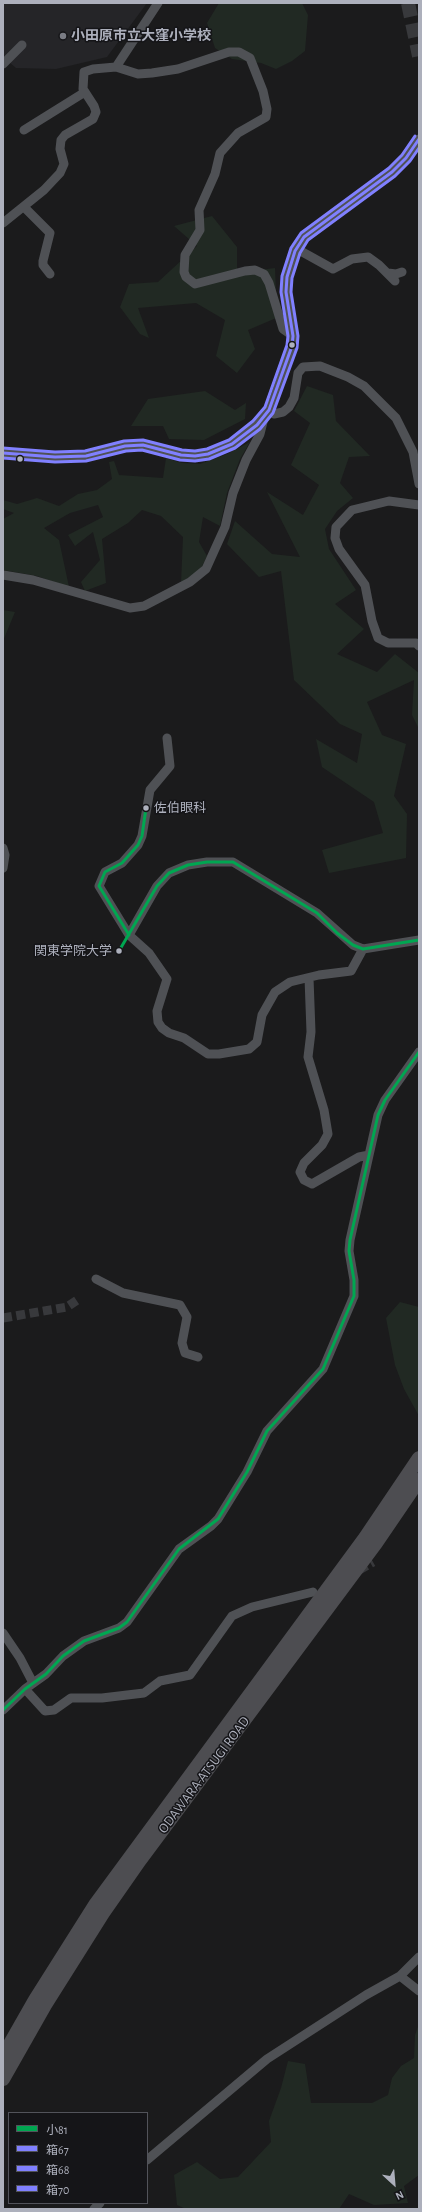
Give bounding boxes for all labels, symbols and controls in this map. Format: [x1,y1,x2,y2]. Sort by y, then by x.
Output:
place label: 小田原市立大窪小学校 [71,28,211,44]
marker: 小田原市立大窪小学校 [58,31,68,41]
unlabelled marker [287,340,297,350]
unlabelled marker [15,454,25,464]
place label: 佐伯眼科 [154,800,206,816]
marker: 佐伯眼科 [141,803,151,813]
place label: 関東学院大学 [34,943,112,959]
marker: 関東学院大学 [114,946,124,956]
street label: ODAWARA-ATSUGI ROAD [155,1713,253,1837]
legend [8,2112,148,2204]
text: 小81 [46,2124,68,2136]
text: 箱67 [46,2144,69,2156]
text: 箱68 [46,2164,69,2176]
north arrow [374,2164,414,2204]
text: 箱70 [46,2184,69,2196]
text: N [394,2189,405,2202]

